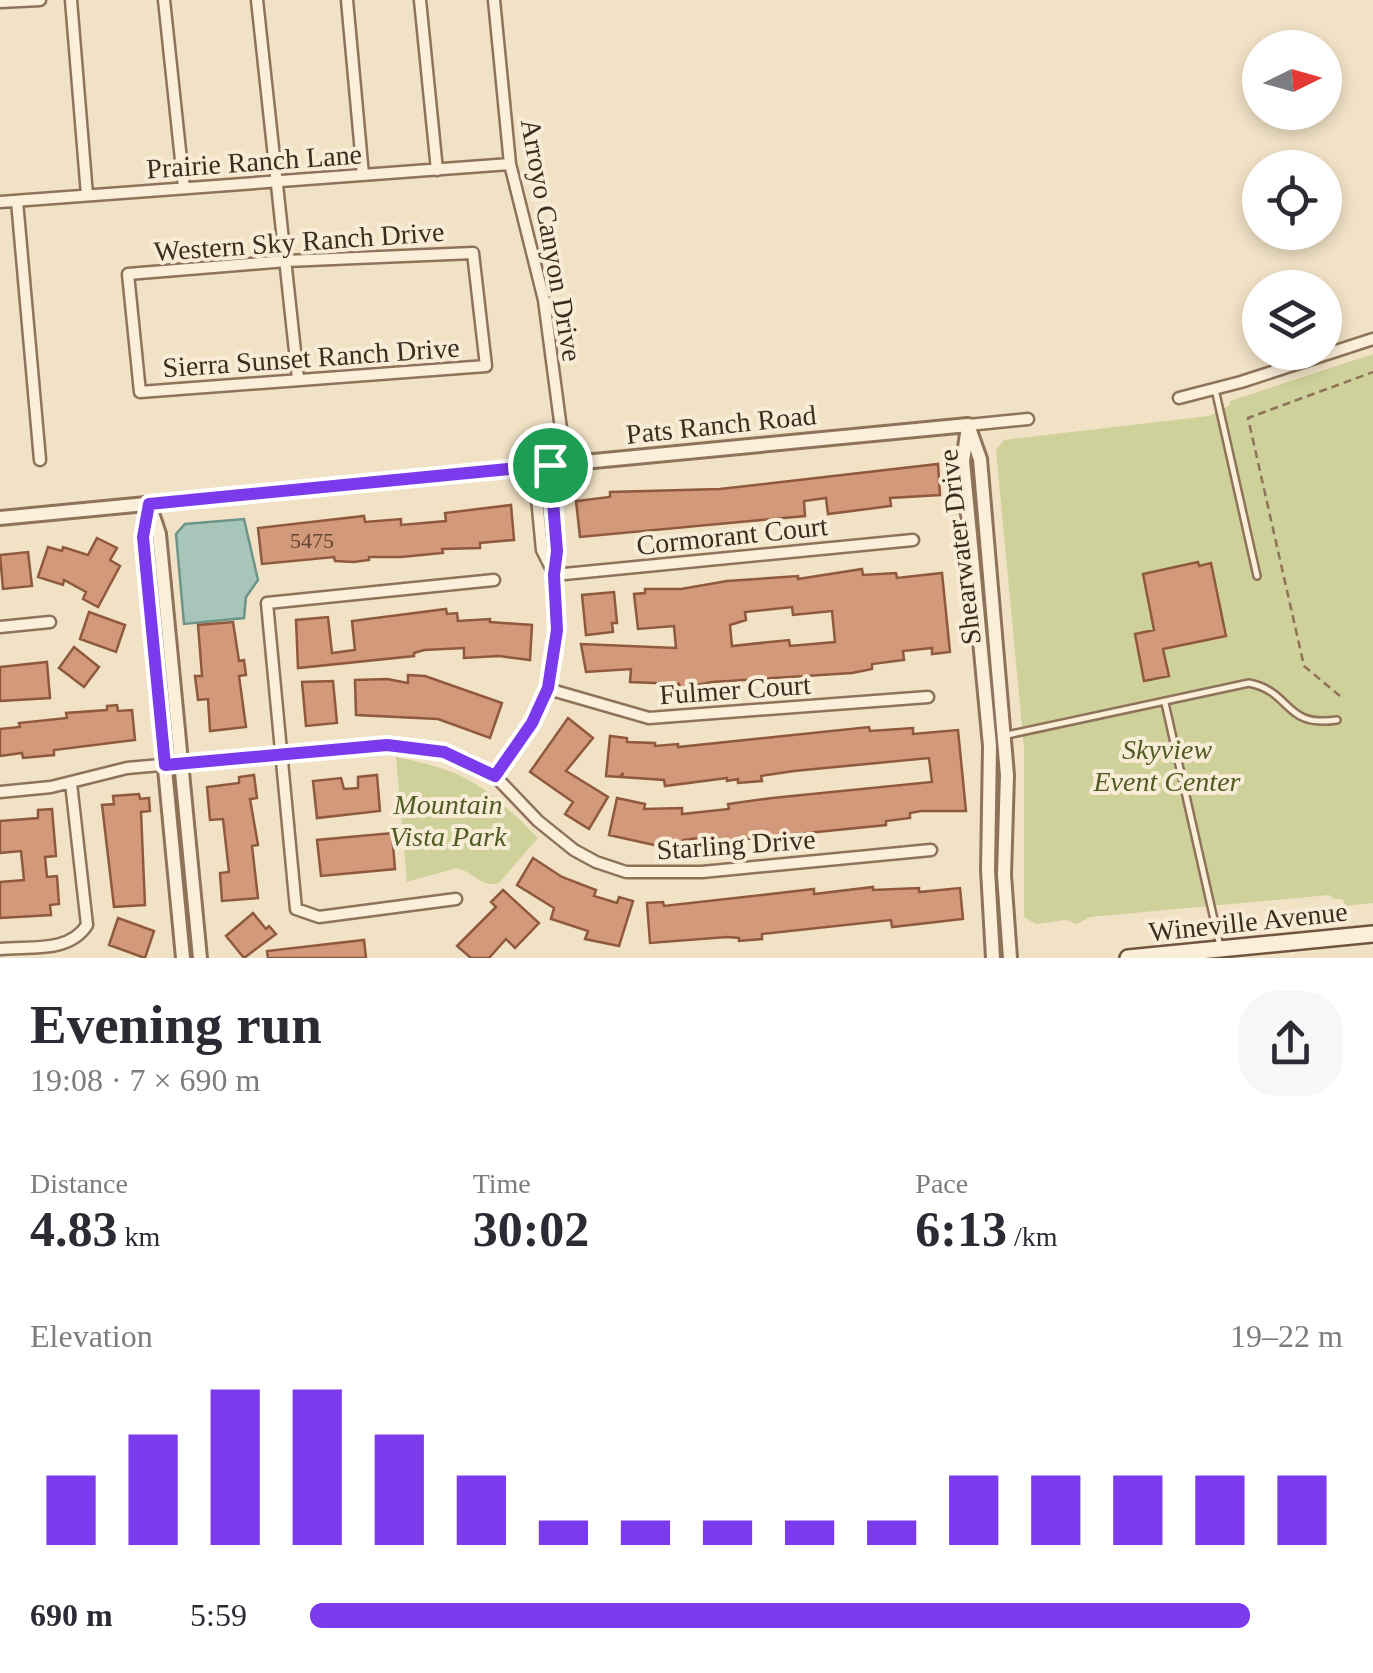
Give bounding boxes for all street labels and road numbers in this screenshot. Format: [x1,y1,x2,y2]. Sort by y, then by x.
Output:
street label: Arroyo Canyon Drive [515,116,588,364]
street label: Prairie Ranch Lane [145,138,363,184]
street label: Western Sky Ranch Drive [153,216,445,267]
street label: Sierra Sunset Ranch Drive [161,332,461,383]
street label: Pats Ranch Road [624,399,818,450]
street label: Shearwater Drive [932,447,987,646]
street label: Cormorant Court [635,510,829,561]
street label: Fulmer Court [658,669,812,710]
street label: Starling Drive [655,823,817,866]
street label: Wineville Avenue [1147,896,1349,947]

